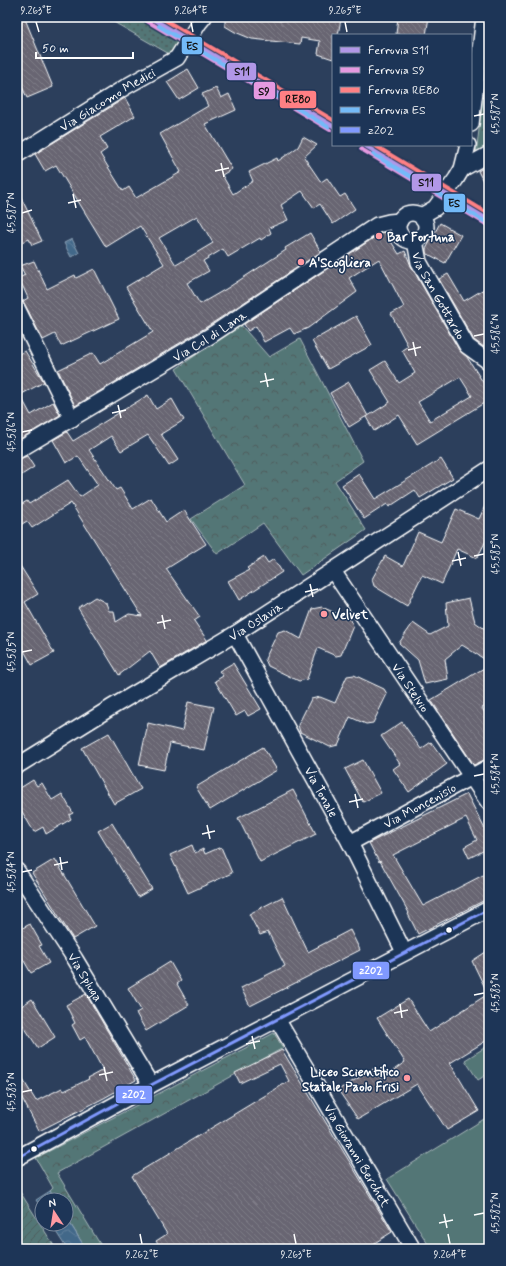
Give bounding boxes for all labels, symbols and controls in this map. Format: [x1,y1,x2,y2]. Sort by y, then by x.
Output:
text: 9.263°E [21,4,52,18]
text: 9.264°E [175,4,208,18]
text: 9.265°E [329,4,361,18]
scale bar [36,34,133,60]
legend [332,34,472,146]
line badge: ES [181,36,203,55]
text: ES [186,40,198,54]
text: 50 m [42,41,69,57]
text: Ferrovia S11 [368,43,429,59]
line badge: S11 [226,62,257,81]
text: Ferrovia S9 [368,63,425,79]
street label: Via Giacomo Medici [57,65,159,136]
text: S11 [234,65,250,79]
line badge: S9 [253,81,276,100]
text: Ferrovia RE80 [368,83,440,99]
text: S9 [258,85,270,99]
line badge: RE80 [279,90,317,109]
text: RE80 [285,93,311,107]
text: 45.587°N [489,93,503,134]
text: Ferrovia ES [368,103,426,119]
text: z202 [368,123,394,139]
line badge: S11 [411,173,442,192]
text: S11 [418,176,434,190]
text: 45.587°N [5,192,19,233]
line badge: ES [443,193,466,213]
text: ES [448,197,460,211]
place label: Bar Fortuna [387,229,455,246]
marker: Bar Fortuna [374,231,384,241]
street label: Via San Gottardo [407,251,468,343]
place label: A'Scogliera [309,255,371,274]
marker: A'Scogliera [296,257,306,267]
street label: Via Col di Lana [170,307,250,367]
text: 45.586°N [489,314,503,354]
text: 45.586°N [5,412,19,452]
text: 45.585°N [489,533,503,574]
street label: Via Oslavia [226,598,286,646]
place label: Velvet [332,607,369,624]
marker: Velvet [319,609,329,619]
text: 45.585°N [5,631,19,672]
street label: Via Stelvio [387,660,433,716]
text: 45.584°N [489,753,503,794]
street label: Via Tonale [300,764,341,821]
street label: Via Moncenisio [381,779,460,833]
text: 45.584°N [5,851,19,892]
unlabelled marker [444,925,454,935]
street label: Via Spluga [63,950,106,1005]
line badge: z202 [352,961,390,980]
text: z202 [359,964,383,978]
text: 45.583°N [489,973,503,1013]
place label: Liceo Scientifico Statale Paolo Frisi [302,1064,399,1096]
text: 45.583°N [5,1072,19,1112]
marker: Liceo Scientifico Statale Paolo Frisi [402,1073,412,1083]
line badge: z202 [115,1085,153,1104]
text: z202 [122,1088,146,1102]
street label: Via Giovanni Berchet [319,1101,393,1211]
unlabelled marker [29,1144,39,1154]
north arrow [34,1192,74,1232]
text: 45.582°N [489,1192,503,1233]
text: N [47,1196,57,1211]
text: 9.262°E [126,1248,159,1262]
text: 9.263°E [281,1248,312,1262]
text: 9.264°E [434,1248,467,1262]

